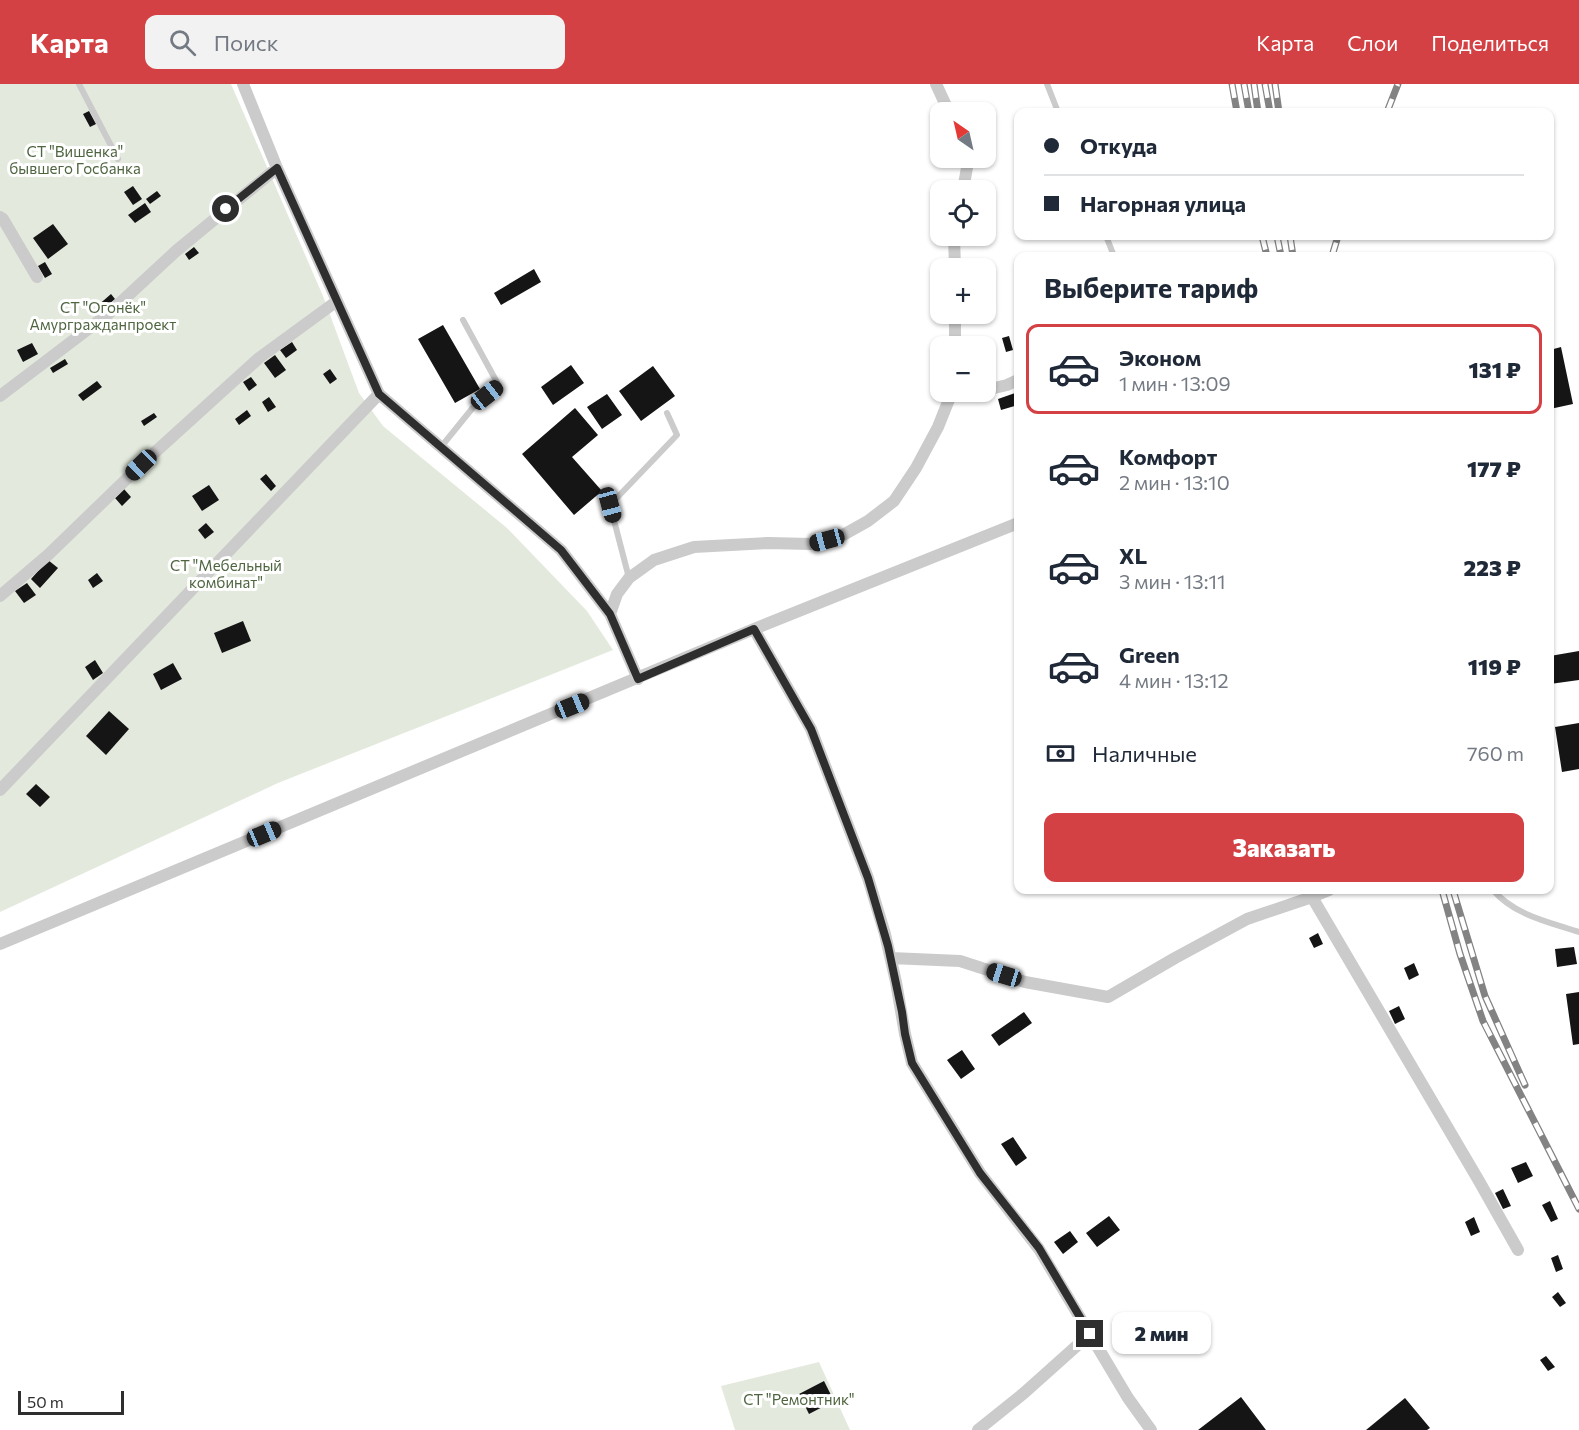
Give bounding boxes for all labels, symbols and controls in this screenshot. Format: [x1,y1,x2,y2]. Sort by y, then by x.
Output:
search box [145,15,565,69]
text: Карта [30,25,109,59]
icon: search [166,26,199,59]
text: Поиск [214,29,278,56]
text: Карта [1256,30,1314,55]
text: Слои [1347,30,1398,55]
text: Поделиться [1431,30,1549,55]
north arrow [930,102,996,168]
map controls [930,102,996,402]
text: Откуда [1080,132,1157,159]
park label: СТ "Вишенка" бывшего Госбанка [9,142,141,177]
button: locate [930,180,996,246]
text: Нагорная улица [1080,190,1246,217]
route start [212,195,239,222]
button: + [930,258,996,324]
text: Выберите тариф [1044,271,1258,304]
park label: СТ "Огонёк" Амургражданпроект [30,298,176,333]
button: − [930,336,996,402]
icon: car [1047,342,1101,396]
text: Эконом [1119,344,1201,371]
text: 131 ₽ [1468,356,1521,383]
text: 1 мин · 13:09 [1119,371,1231,395]
car [467,377,507,413]
icon: car [1047,441,1101,495]
text: Комфорт [1119,443,1217,470]
car [122,446,160,484]
text: 177 ₽ [1467,455,1521,482]
text: 2 мин · 13:10 [1119,470,1230,494]
car [597,485,623,525]
car [807,527,847,553]
icon: car [1047,540,1101,594]
text: XL [1119,542,1147,569]
text: 223 ₽ [1464,554,1521,581]
park label: СТ "Мебельный комбинат" [170,556,282,591]
text: 3 мин · 13:11 [1119,569,1226,593]
icon: car [1047,639,1101,693]
text: Green [1119,641,1180,668]
text: 119 ₽ [1468,653,1521,680]
text: 4 мин · 13:12 [1119,668,1229,692]
car [552,691,592,721]
icon: cash [1044,737,1077,770]
text: Наличные [1092,740,1197,767]
text: 760 m [1467,741,1524,765]
button: Заказать [1044,813,1524,882]
car [244,819,284,849]
car [984,961,1024,989]
callout: 2 мин [1111,1313,1210,1355]
route end [1076,1320,1103,1347]
text: 2 мин [1135,1321,1188,1345]
scale bar [18,1388,124,1416]
park label: СТ "Ремонтник" [743,1390,855,1408]
text: 50 m [27,1392,64,1411]

